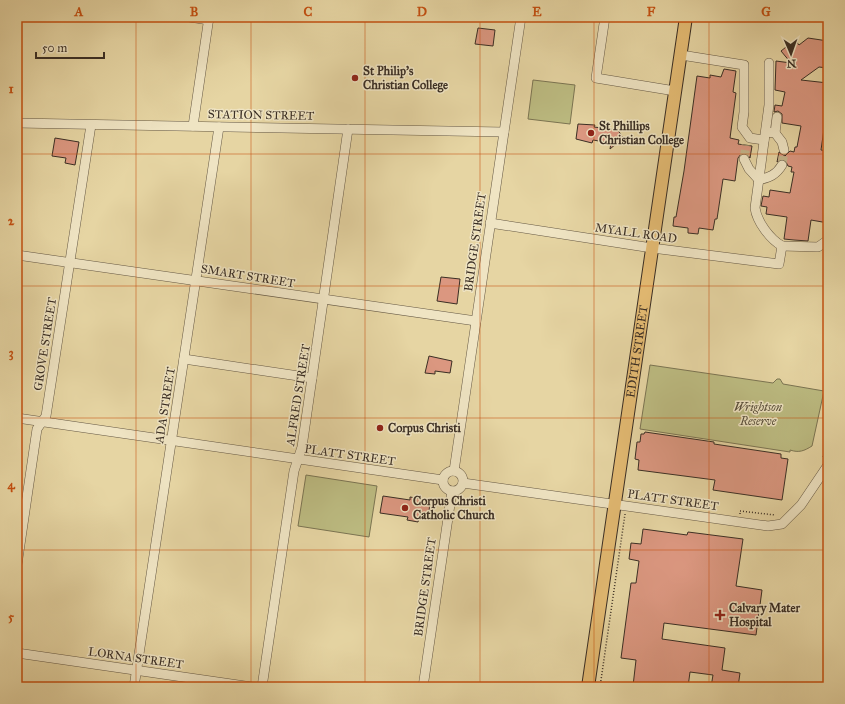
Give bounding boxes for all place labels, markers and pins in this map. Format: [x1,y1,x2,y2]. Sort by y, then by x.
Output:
place label: St Philip’s Christian College [363,64,448,93]
marker: St Philip’s Christian College [350,73,360,83]
place label: St Phillips Christian College [599,119,684,148]
marker: St Phillips Christian College [586,128,596,138]
place label: Corpus Christi [388,421,461,436]
marker: Corpus Christi [375,423,385,433]
place label: Corpus Christi Catholic Church [413,494,495,522]
marker: Corpus Christi Catholic Church [400,503,410,513]
place label: Calvary Mater Hospital [729,601,801,630]
marker: Calvary Mater Hospital [714,609,726,621]

